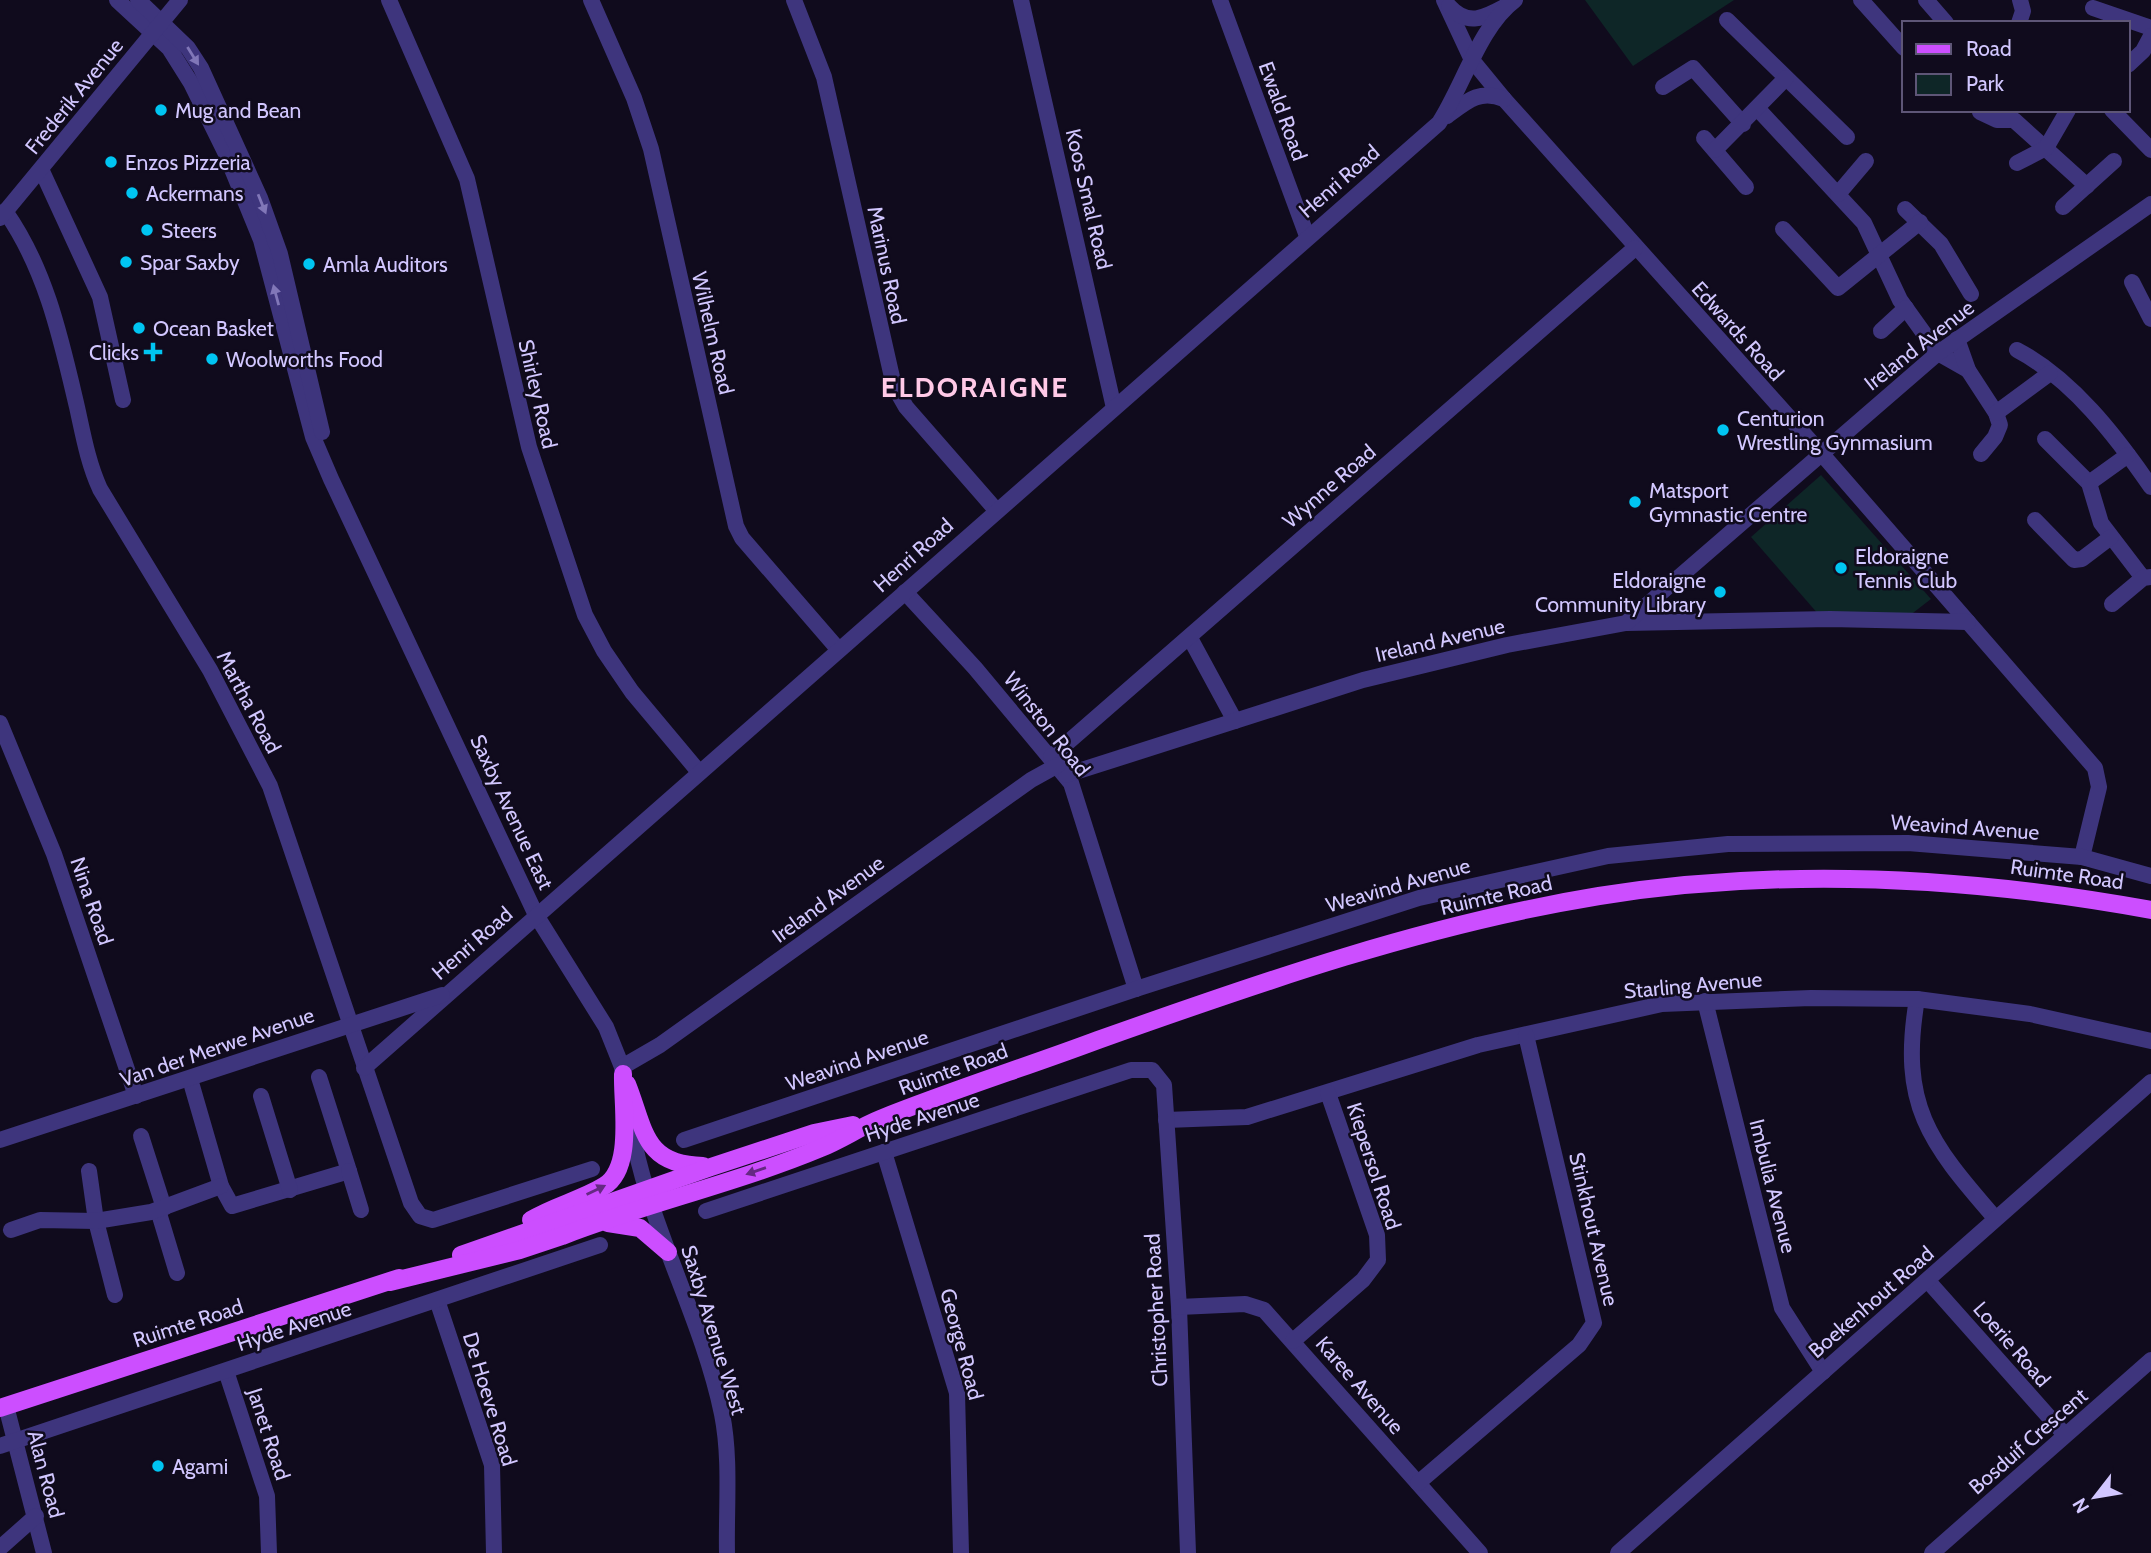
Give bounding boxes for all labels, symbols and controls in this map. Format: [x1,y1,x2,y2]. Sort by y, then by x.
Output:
legend [1902,21,2130,112]
street label: Frederik Avenue [20,33,128,159]
text: Road [1966,36,2012,61]
one-way arrow [186,46,199,66]
street label: Ewald Road [1254,58,1312,164]
text: Park [1966,71,2004,96]
place label: Mug and Bean [175,98,301,123]
marker: Mug and Bean [153,102,169,118]
street label: Koos Smal Road [1061,126,1117,272]
street label: Henri Road [1294,139,1384,223]
place label: Enzos Pizzeria [125,150,251,175]
marker: Enzos Pizzeria [103,154,119,170]
place label: Ackermans [146,181,244,206]
marker: Ackermans [124,185,140,201]
one-way arrow [257,194,268,215]
street label: Marinus Road [862,204,912,326]
place label: Steers [161,218,217,243]
marker: Steers [139,222,155,238]
place label: Spar Saxby [140,250,240,275]
place label: Amla Auditors [323,252,448,277]
marker: Spar Saxby [118,254,134,270]
marker: Amla Auditors [301,256,317,272]
street label: Wilhelm Road [687,269,739,397]
street label: Edwards Road [1687,276,1789,386]
one-way arrow [270,284,281,306]
street label: Ireland Avenue [1859,294,1979,395]
place label: Ocean Basket [153,316,274,341]
marker: Ocean Basket [131,320,147,336]
street label: Shirley Road [513,337,563,451]
place label: Clicks [89,340,139,365]
marker: Clicks [145,344,161,360]
place label: Woolworths Food [226,347,383,372]
marker: Woolworths Food [204,351,220,367]
district label: ELDORAIGNE [881,370,1069,404]
place label: Centurion Wrestling Gynmasium [1737,406,1933,455]
marker: Centurion Wrestling Gynmasium [1715,422,1731,438]
street label: Wynne Road [1277,439,1381,533]
place label: Matsport Gymnastic Centre [1649,478,1808,527]
marker: Matsport Gymnastic Centre [1627,494,1643,510]
street label: Henri Road [868,513,958,597]
place label: Eldoraigne Tennis Club [1855,544,1957,593]
marker: Eldoraigne Tennis Club [1833,560,1849,576]
place label: Eldoraigne Community Library [1535,568,1706,617]
marker: Eldoraigne Community Library [1712,584,1728,600]
street label: Ireland Avenue [1373,613,1507,667]
street label: Martha Road [212,646,286,758]
street label: Winston Road [999,667,1095,781]
street label: Saxby Avenue East [465,731,559,893]
street label: Weavind Avenue [1890,809,2040,845]
street label: Ireland Avenue [767,850,889,948]
street label: Weavind Avenue [1323,852,1473,918]
street label: Nina Road [65,854,119,948]
street label: Ruimte Road [2009,854,2125,894]
street label: Ruimte Road [1438,870,1554,920]
street label: Henri Road [427,901,517,985]
street label: Starling Avenue [1623,966,1763,1003]
street label: Van der Merwe Avenue [117,1002,318,1092]
street label: Weavind Avenue [782,1024,932,1096]
street label: Ruimte Road [895,1038,1011,1100]
street label: Hyde Avenue [862,1087,983,1147]
street label: Kiepersol Road [1342,1099,1406,1233]
street label: Imbulia Avenue [1744,1116,1802,1256]
street label: Stinkhout Avenue [1564,1150,1624,1309]
one-way arrow [745,1166,766,1177]
one-way arrow [586,1184,606,1196]
street label: Christopher Road [1140,1233,1172,1387]
street label: Boekenhout Road [1803,1241,1939,1363]
street label: Saxby Avenue West [676,1242,752,1418]
street label: George Road [935,1286,989,1402]
street label: Ruimte Road [130,1293,246,1353]
street label: Hyde Avenue [234,1296,355,1356]
street label: Loerie Road [1968,1296,2056,1392]
street label: De Hoeve Road [458,1329,522,1469]
street label: Karee Avenue [1311,1331,1409,1439]
street label: Bosduif Crescent [1964,1383,2092,1499]
street label: Janet Road [242,1384,296,1483]
street label: Alan Road [22,1427,70,1521]
place label: Agami [172,1454,228,1479]
marker: Agami [150,1458,166,1474]
north arrow [2060,1462,2130,1532]
text: N [2068,1494,2094,1517]

